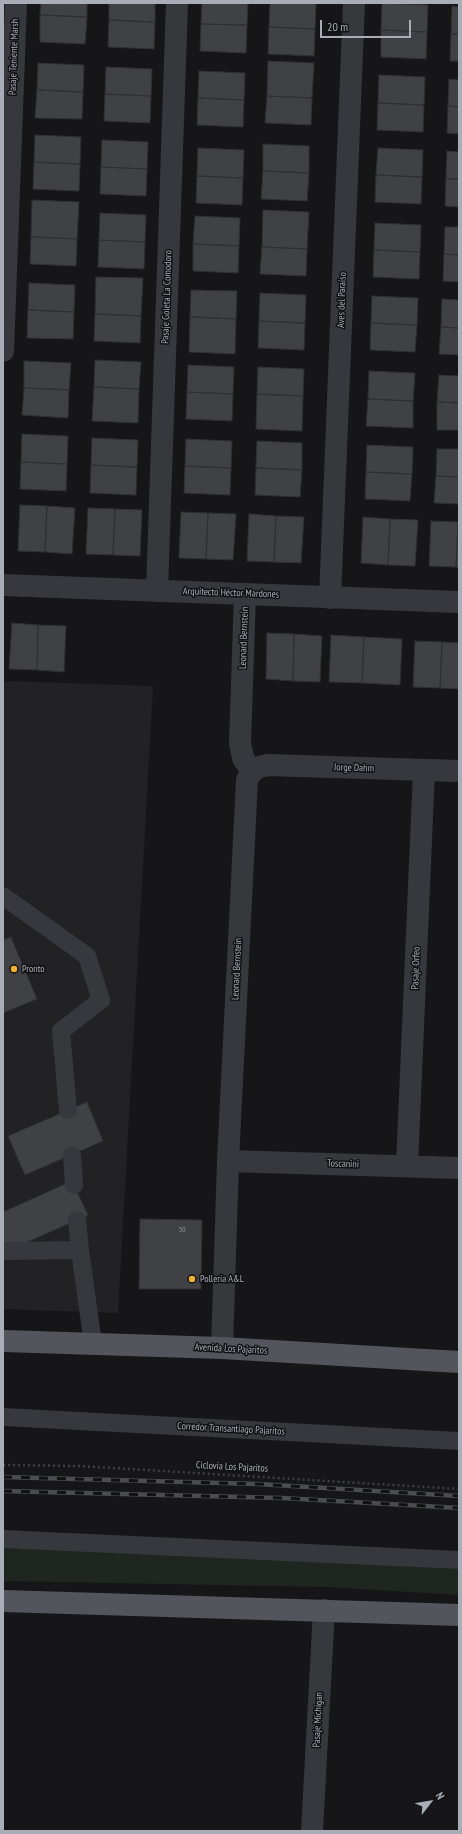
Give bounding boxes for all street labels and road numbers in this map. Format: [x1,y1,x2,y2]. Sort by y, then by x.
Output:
street label: Pasaje Teniente Marsh [7,19,21,95]
street label: Pasaje Goleta La Comodoro [159,250,175,344]
street label: Aves del Paraíso [335,272,349,328]
street label: Arquitecto Héctor Mardones [183,585,279,601]
street label: Leonard Bernstein [237,607,251,669]
street label: Jorge Dahm [334,761,374,775]
street label: Leonard Bernstein [229,938,245,1000]
street label: Pasaje Orfeo [409,946,423,990]
street label: Toscanini [327,1157,359,1171]
street label: Avenida Los Pajaritos [194,1341,268,1357]
street label: Corredor Transantiago Pajaritos [177,1420,285,1438]
street label: Ciclovía Los Pajaritos [196,1459,268,1475]
street label: Pasaje Michigan [311,1692,325,1748]

